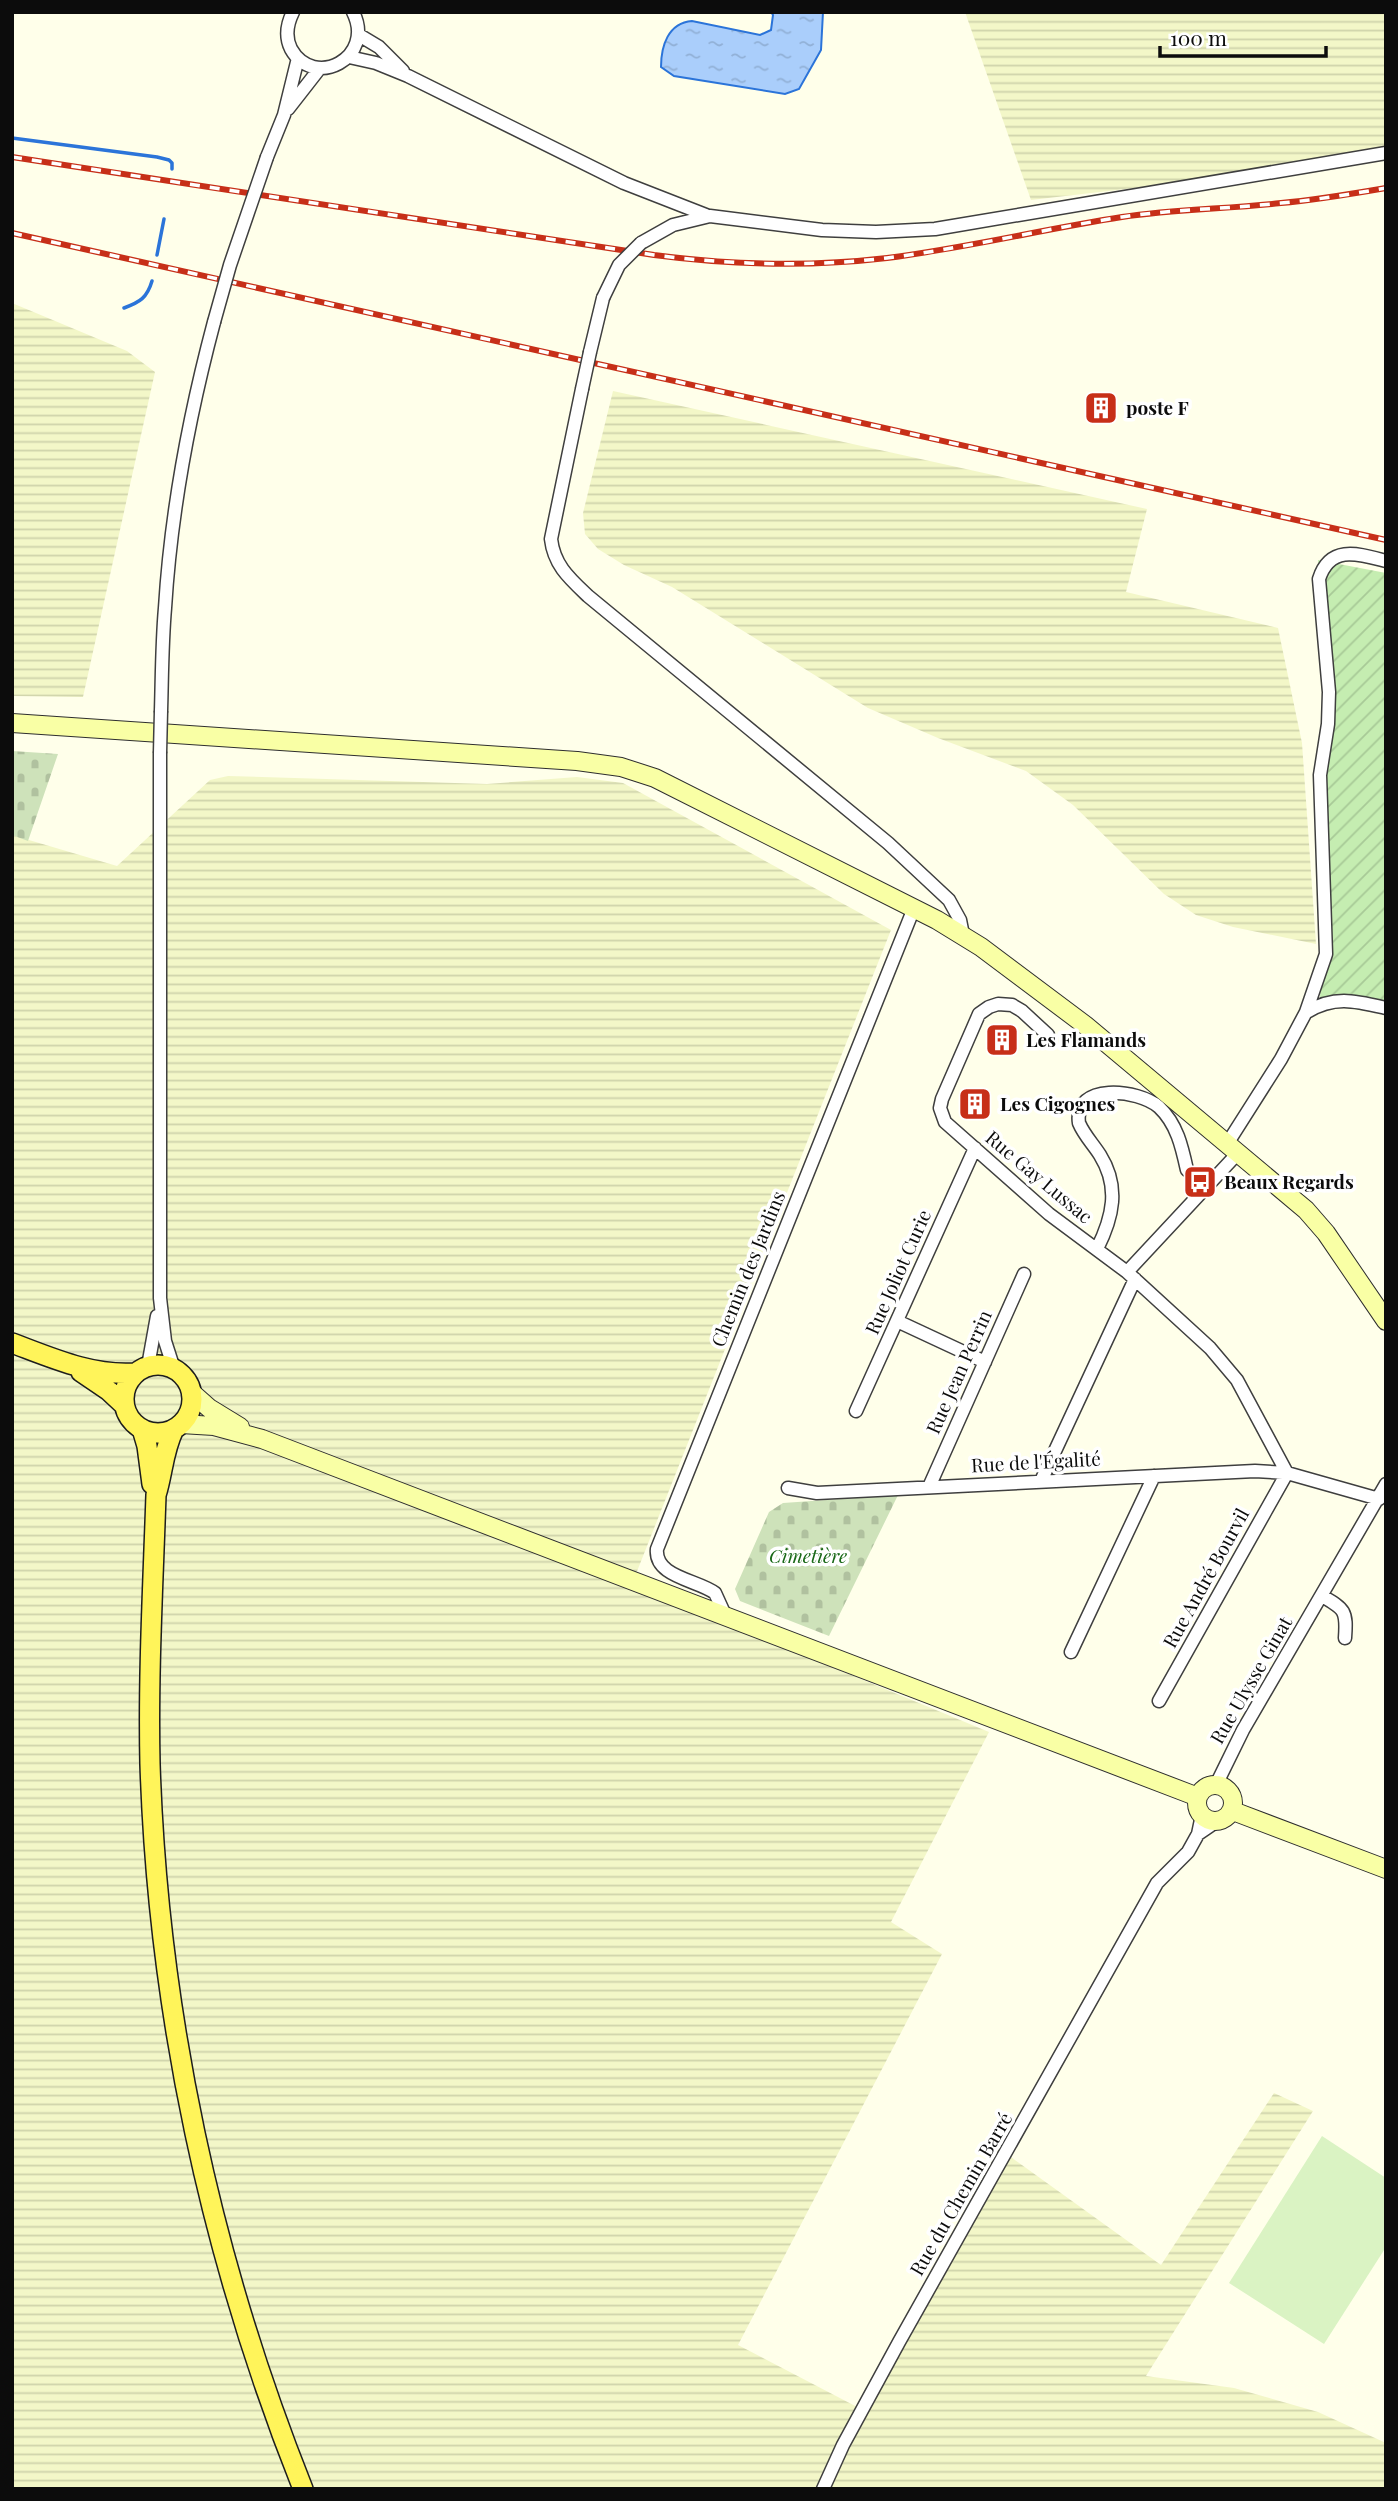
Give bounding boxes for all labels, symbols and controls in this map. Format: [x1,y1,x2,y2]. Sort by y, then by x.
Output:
scale bar [1160,14,1326,58]
text: 100 m [1170,23,1227,51]
building icon: poste F [1082,389,1120,427]
place label: poste F [1126,394,1189,420]
building icon: Les Flamands [983,1021,1021,1059]
place label: Les Flamands [1026,1026,1146,1052]
building icon: Les Cigognes [956,1085,994,1123]
place label: Les Cigognes [1000,1090,1115,1116]
street label: Rue Gay Lussac [981,1124,1099,1229]
bus stop icon: Beaux Regards [1181,1163,1219,1201]
place label: Beaux Regards [1224,1168,1354,1194]
street label: Chemin des Jardins [704,1187,790,1350]
street label: Rue Joliot Curie [858,1205,936,1338]
street label: Rue Jean Perrin [919,1305,997,1438]
street label: Rue de l'Égalité [970,1445,1101,1477]
street label: Rue André Bourvil [1156,1503,1255,1652]
park label: Cimetière [769,1542,847,1568]
street label: Rue Ulysse Ginat [1203,1611,1297,1748]
street label: Rue du Chemin Barré [903,2107,1017,2280]

